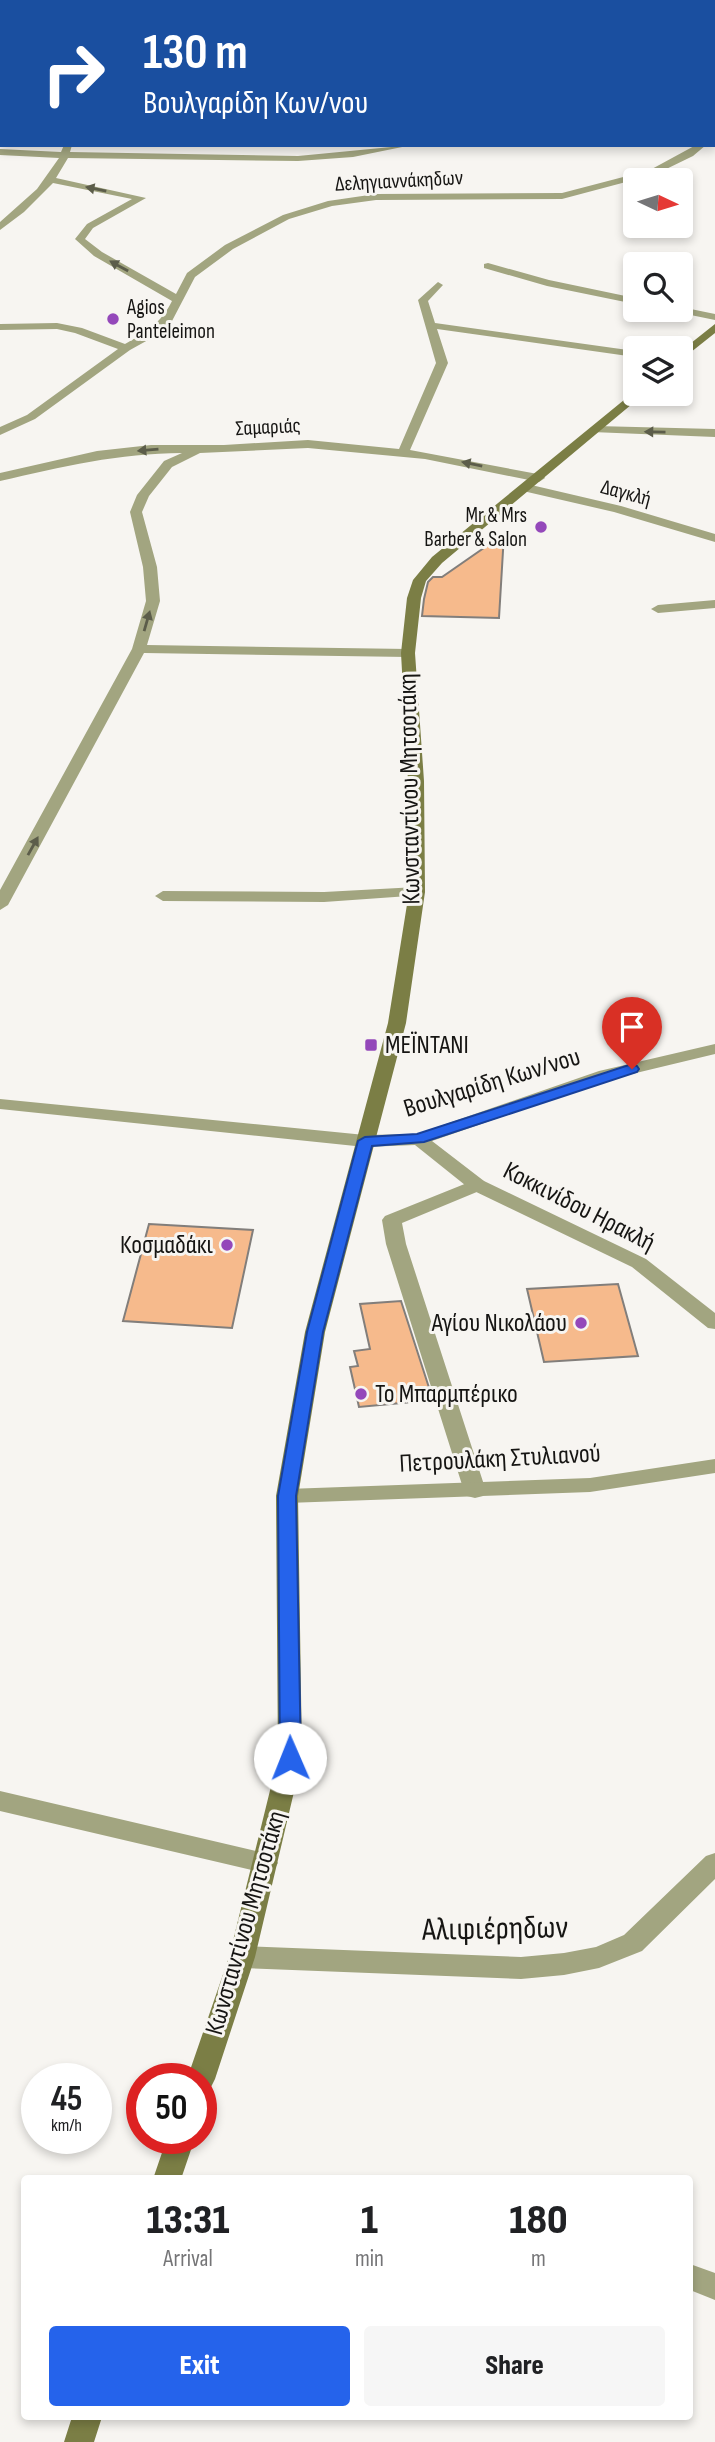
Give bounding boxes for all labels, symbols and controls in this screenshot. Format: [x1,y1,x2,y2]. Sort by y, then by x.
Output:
text: 130 m [143,24,248,83]
icon: right [28,28,119,119]
text: Βουλγαρίδη Κων/νου [143,84,368,123]
street label: Δεληγιαννάκηδων [335,165,463,197]
north arrow [623,168,693,238]
map controls [623,168,693,406]
one-way arrow [85,183,107,194]
button: search [623,252,693,322]
one-way arrow [109,260,128,272]
place label: Agios Panteleimon [126,295,215,344]
marker: Agios Panteleimon [105,311,121,327]
button: layers [623,336,693,406]
street label: Σαμαριάς [235,413,301,441]
one-way arrow [644,426,666,437]
one-way arrow [137,445,159,456]
one-way arrow [461,459,483,470]
street label: Δαγκλή [598,474,654,512]
place label: Mr & Mrs Barber & Salon [424,503,527,552]
marker: Mr & Mrs Barber & Salon [533,519,549,535]
one-way arrow [142,610,152,631]
street label: Κωνσταντίνου Μητσοτάκη [392,673,428,905]
one-way arrow [27,836,39,855]
pin [602,997,662,1069]
icon: arrive [613,1008,651,1046]
place label: ΜΕΪΝΤΑΝΙ [385,1030,469,1061]
marker: ΜΕΪΝΤΑΝΙ [363,1037,379,1053]
street label: Βουλγαρίδη Κων/νου [400,1041,584,1125]
street label: Κοκκινίδου Ηρακλή [498,1155,660,1259]
place label: Κοσμαδάκι [120,1230,213,1261]
marker: Κοσμαδάκι [219,1237,235,1253]
place label: Αγίου Νικολάου [431,1308,567,1339]
marker: Αγίου Νικολάου [573,1315,589,1331]
place label: Το Μπαρμπέρικο [375,1379,518,1410]
marker: Το Μπαρμπέρικο [353,1386,369,1402]
street label: Πετρουλάκη Στυλιανού [398,1438,602,1480]
position arrow [253,1721,327,1795]
street label: Κωνσταντίνου Μητσοτάκη [199,1807,293,2039]
street label: Αλιφιέρηδων [421,1908,568,1950]
speed limit sign: 50 [126,2063,217,2154]
text: 45 [51,2078,82,2121]
text: km/h [51,2115,82,2136]
text: 13:31 [146,2195,230,2246]
text: 1 [361,2195,378,2246]
text: 180 [509,2195,568,2246]
text: Arrival [163,2245,213,2273]
text: min [355,2245,384,2273]
text: m [531,2245,546,2273]
button: Exit [49,2326,350,2406]
button: Share [364,2326,665,2406]

